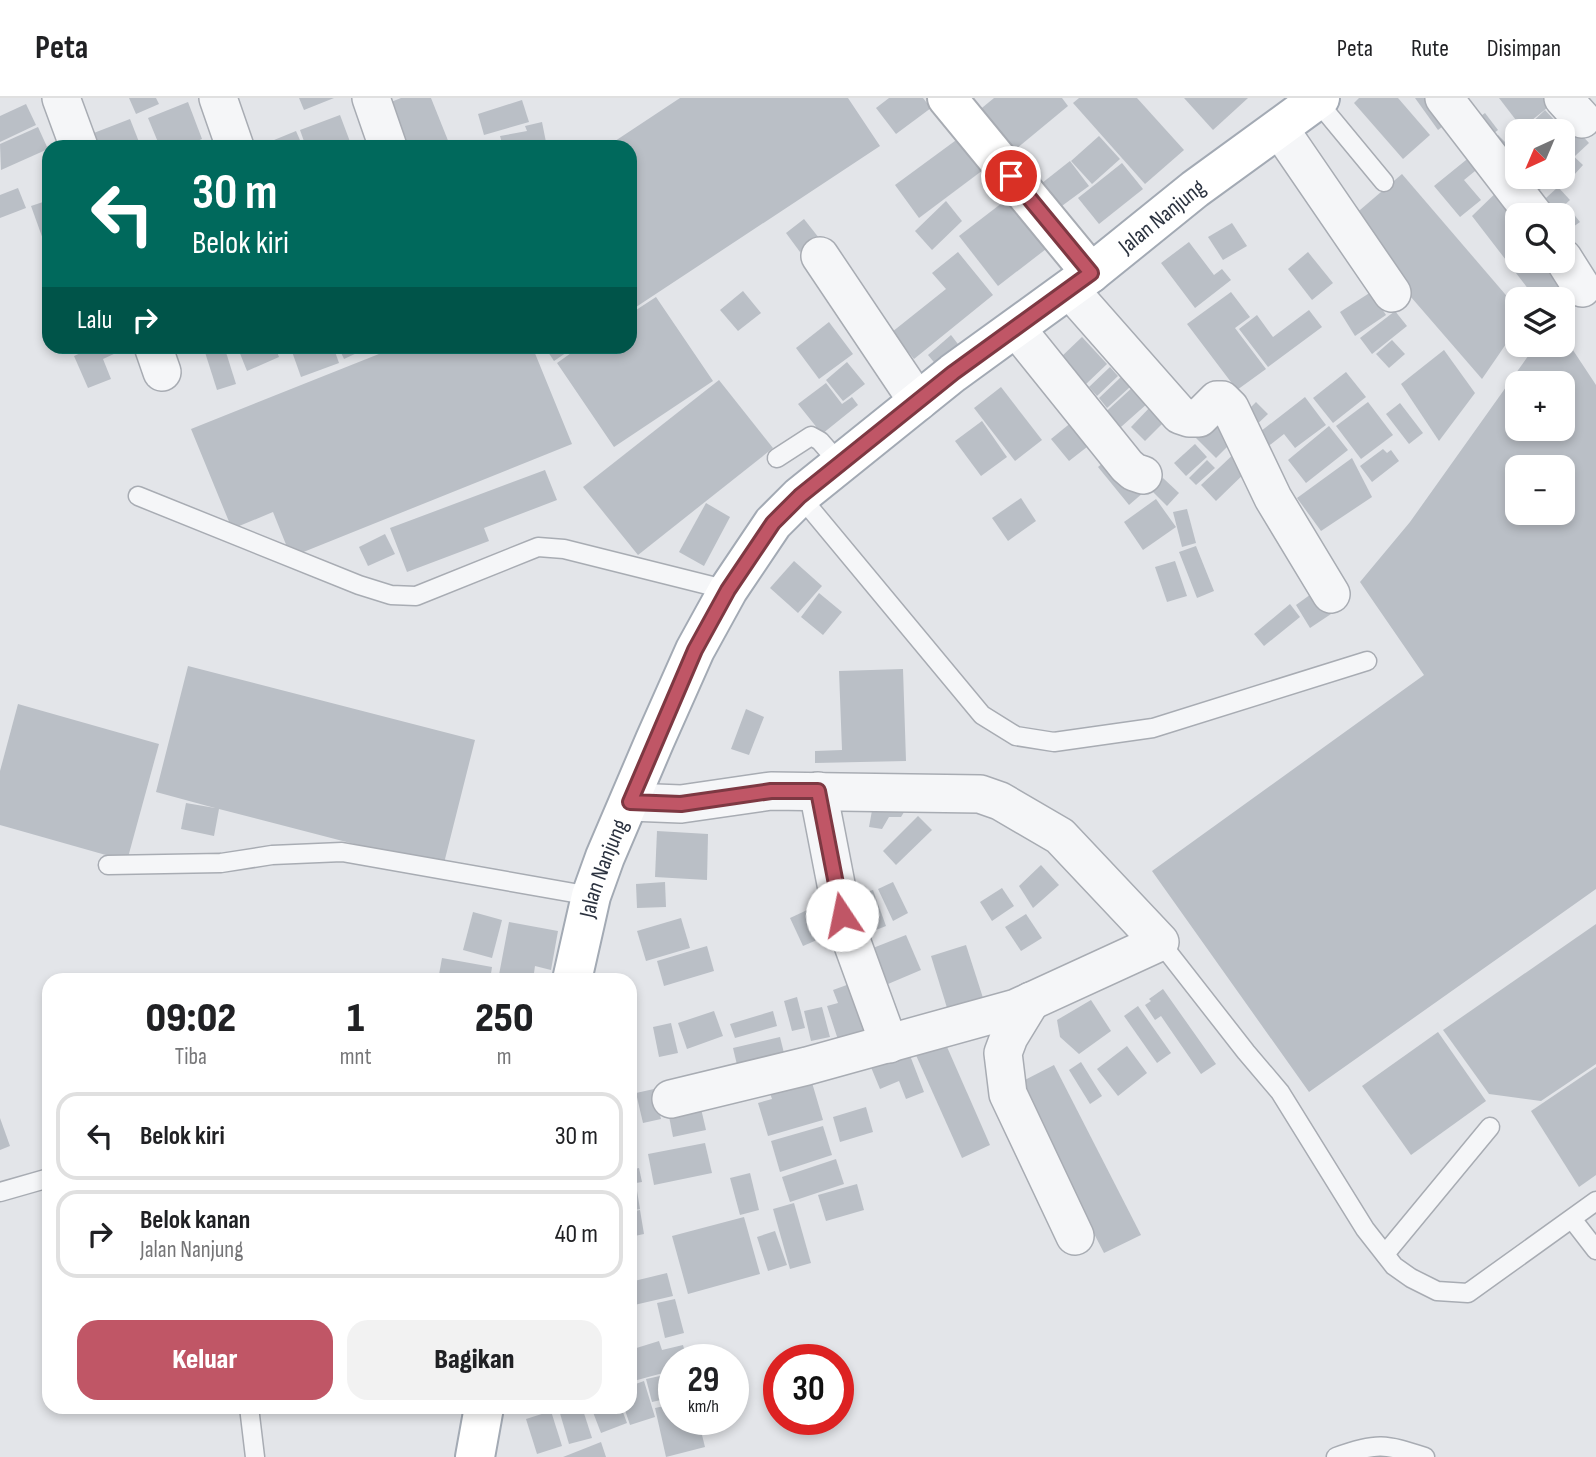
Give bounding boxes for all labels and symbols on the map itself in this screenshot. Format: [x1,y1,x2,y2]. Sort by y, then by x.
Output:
north arrow [1505,119,1575,189]
pin [981,146,1041,206]
street label: Jalan Nanjung [1112,173,1211,261]
street label: Jalan Nanjung [573,815,635,922]
position arrow [805,878,879,952]
speed limit sign: 30 [763,1344,854,1435]

